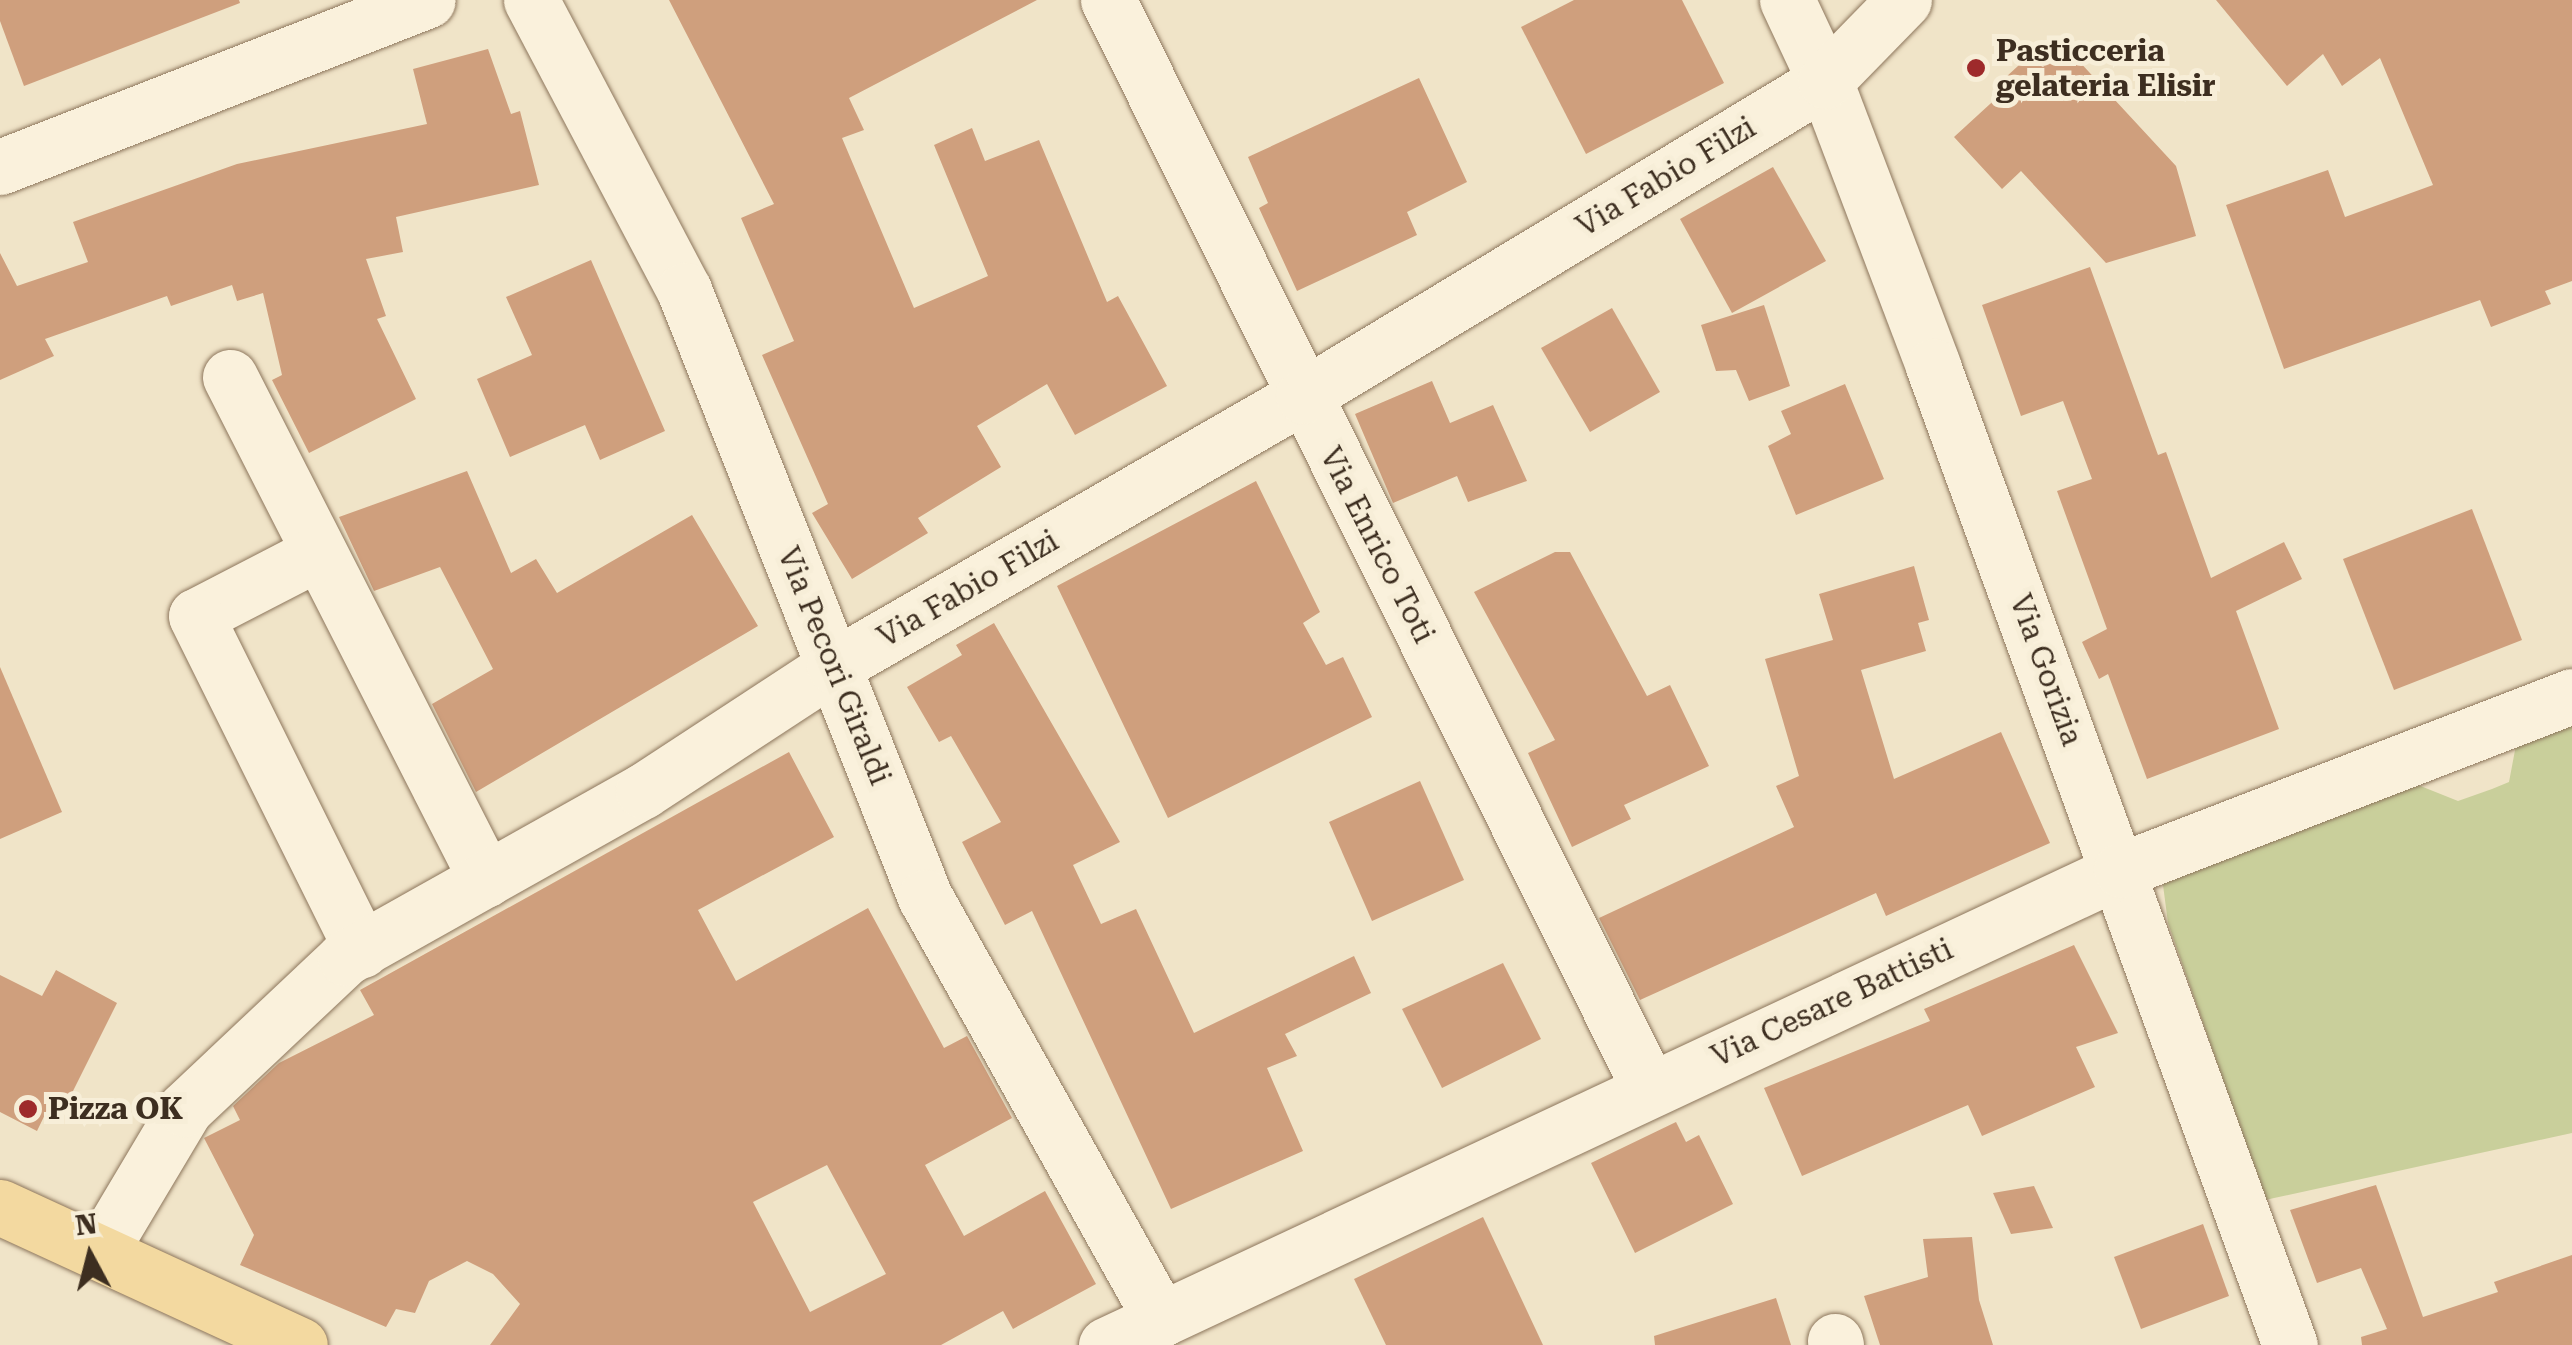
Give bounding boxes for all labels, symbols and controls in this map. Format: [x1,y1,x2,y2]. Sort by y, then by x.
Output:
place label: Pasticceria gelateria Elisir [1996,33,2216,104]
marker: Pasticceria gelateria Elisir [1965,57,1987,79]
street label: Via Fabio Filzi [1570,109,1762,245]
street label: Via Enrico Toti [1312,441,1442,649]
street label: Via Fabio Filzi [871,523,1065,655]
street label: Via Pecori Giraldi [770,542,898,790]
street label: Via Gorizia [2002,589,2090,751]
street label: Via Cesare Battisti [1706,931,1958,1075]
place label: Pizza OK [48,1091,183,1127]
marker: Pizza OK [17,1098,39,1120]
north arrow [40,1205,140,1305]
text: N [74,1207,99,1242]

